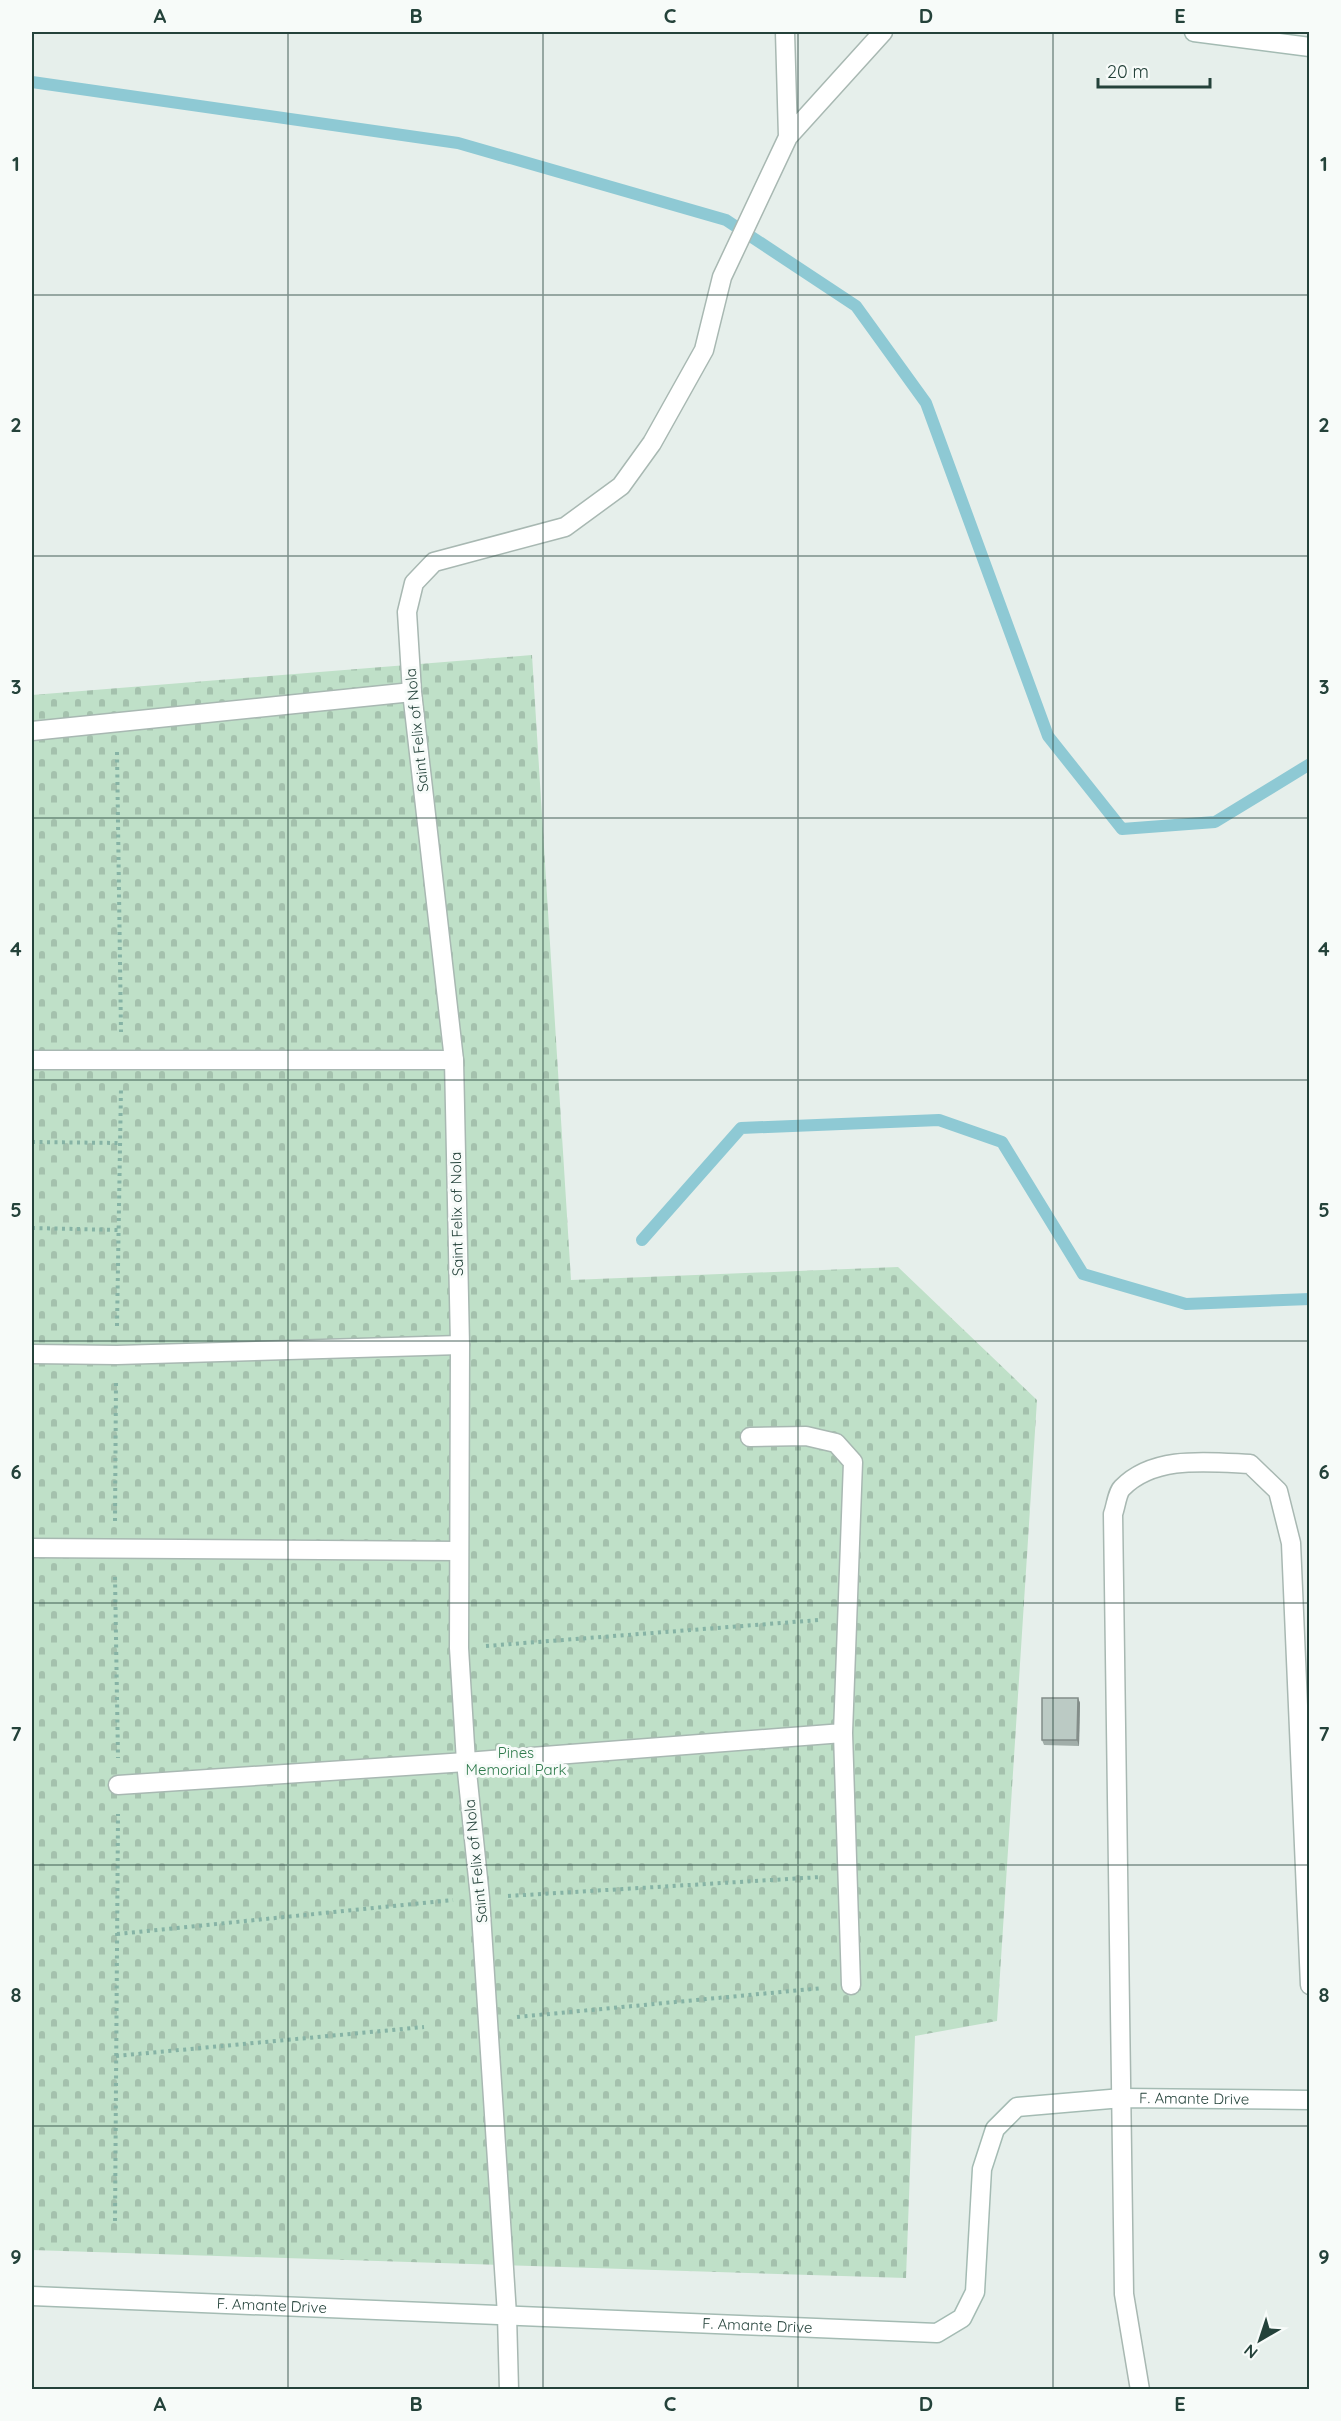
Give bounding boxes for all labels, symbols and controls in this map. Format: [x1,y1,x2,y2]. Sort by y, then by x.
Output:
text: A [154,3,167,28]
text: B [409,3,423,28]
text: C [664,3,677,28]
text: D [919,3,933,28]
text: E [1174,3,1186,28]
scale bar [1098,51,1210,89]
text: 20 m [1107,60,1149,83]
text: 1 [12,151,20,176]
text: 1 [1320,151,1328,176]
text: 2 [10,412,22,437]
text: 2 [1318,412,1330,437]
street label: Saint Felix of Nola [401,667,432,793]
text: 3 [11,674,21,699]
text: 3 [1319,674,1329,699]
text: 4 [10,936,22,961]
text: 4 [1318,936,1330,961]
street label: Saint Felix of Nola [446,1152,467,1276]
text: 5 [10,1197,22,1222]
text: 5 [1318,1197,1330,1222]
text: 6 [10,1459,22,1484]
text: 6 [1318,1459,1330,1484]
text: 7 [11,1721,22,1746]
text: 7 [1319,1721,1330,1746]
park label: Pines Memorial Park [466,1743,567,1779]
street label: Saint Felix of Nola [460,1798,491,1924]
text: 8 [11,1982,22,2007]
text: 8 [1319,1982,1330,2007]
street label: F. Amante Drive [1139,2088,1249,2108]
text: 9 [10,2244,22,2269]
text: 9 [1318,2244,1330,2269]
street label: F. Amante Drive [216,2294,327,2317]
north arrow [1230,2310,1290,2370]
street label: F. Amante Drive [702,2313,813,2337]
text: N [1240,2340,1261,2363]
text: A [154,2391,167,2416]
text: B [409,2391,423,2416]
text: C [664,2391,677,2416]
text: D [919,2391,933,2416]
text: E [1174,2391,1186,2416]

